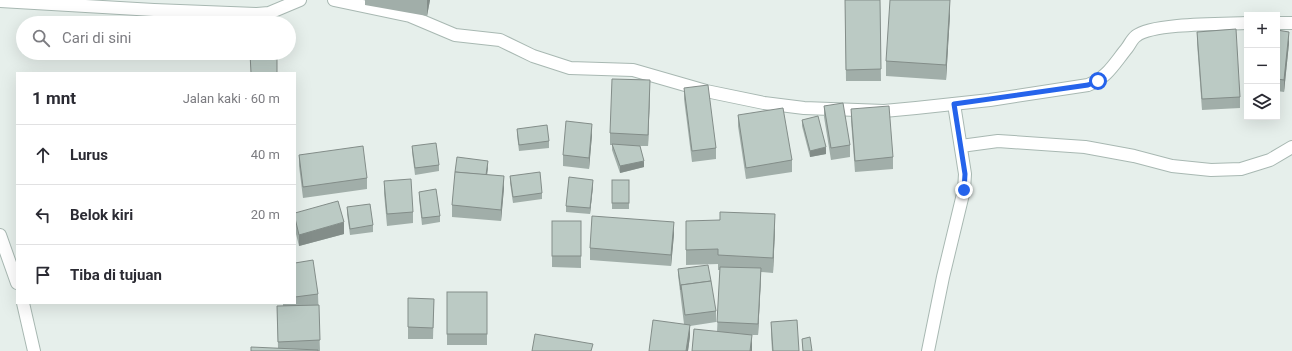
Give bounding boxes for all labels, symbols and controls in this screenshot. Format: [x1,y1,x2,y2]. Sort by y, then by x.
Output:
map controls [1244,12,1280,120]
button: + [1244,12,1280,48]
search box [16,16,296,60]
icon: search [30,27,52,49]
text: Cari di sini [62,29,132,47]
button: − [1244,48,1280,84]
route start [1089,72,1107,90]
button: layers [1244,84,1280,120]
text: 1 mnt [32,88,76,108]
text: Jalan kaki · 60 m [183,91,280,106]
icon: ahead [32,144,54,166]
text: Lurus [70,146,108,164]
text: 40 m [251,147,280,162]
route end [955,181,973,199]
icon: left [32,204,54,226]
text: Belok kiri [70,206,133,224]
text: 20 m [251,207,280,222]
icon: arrive [32,264,54,286]
text: Tiba di tujuan [70,266,162,284]

